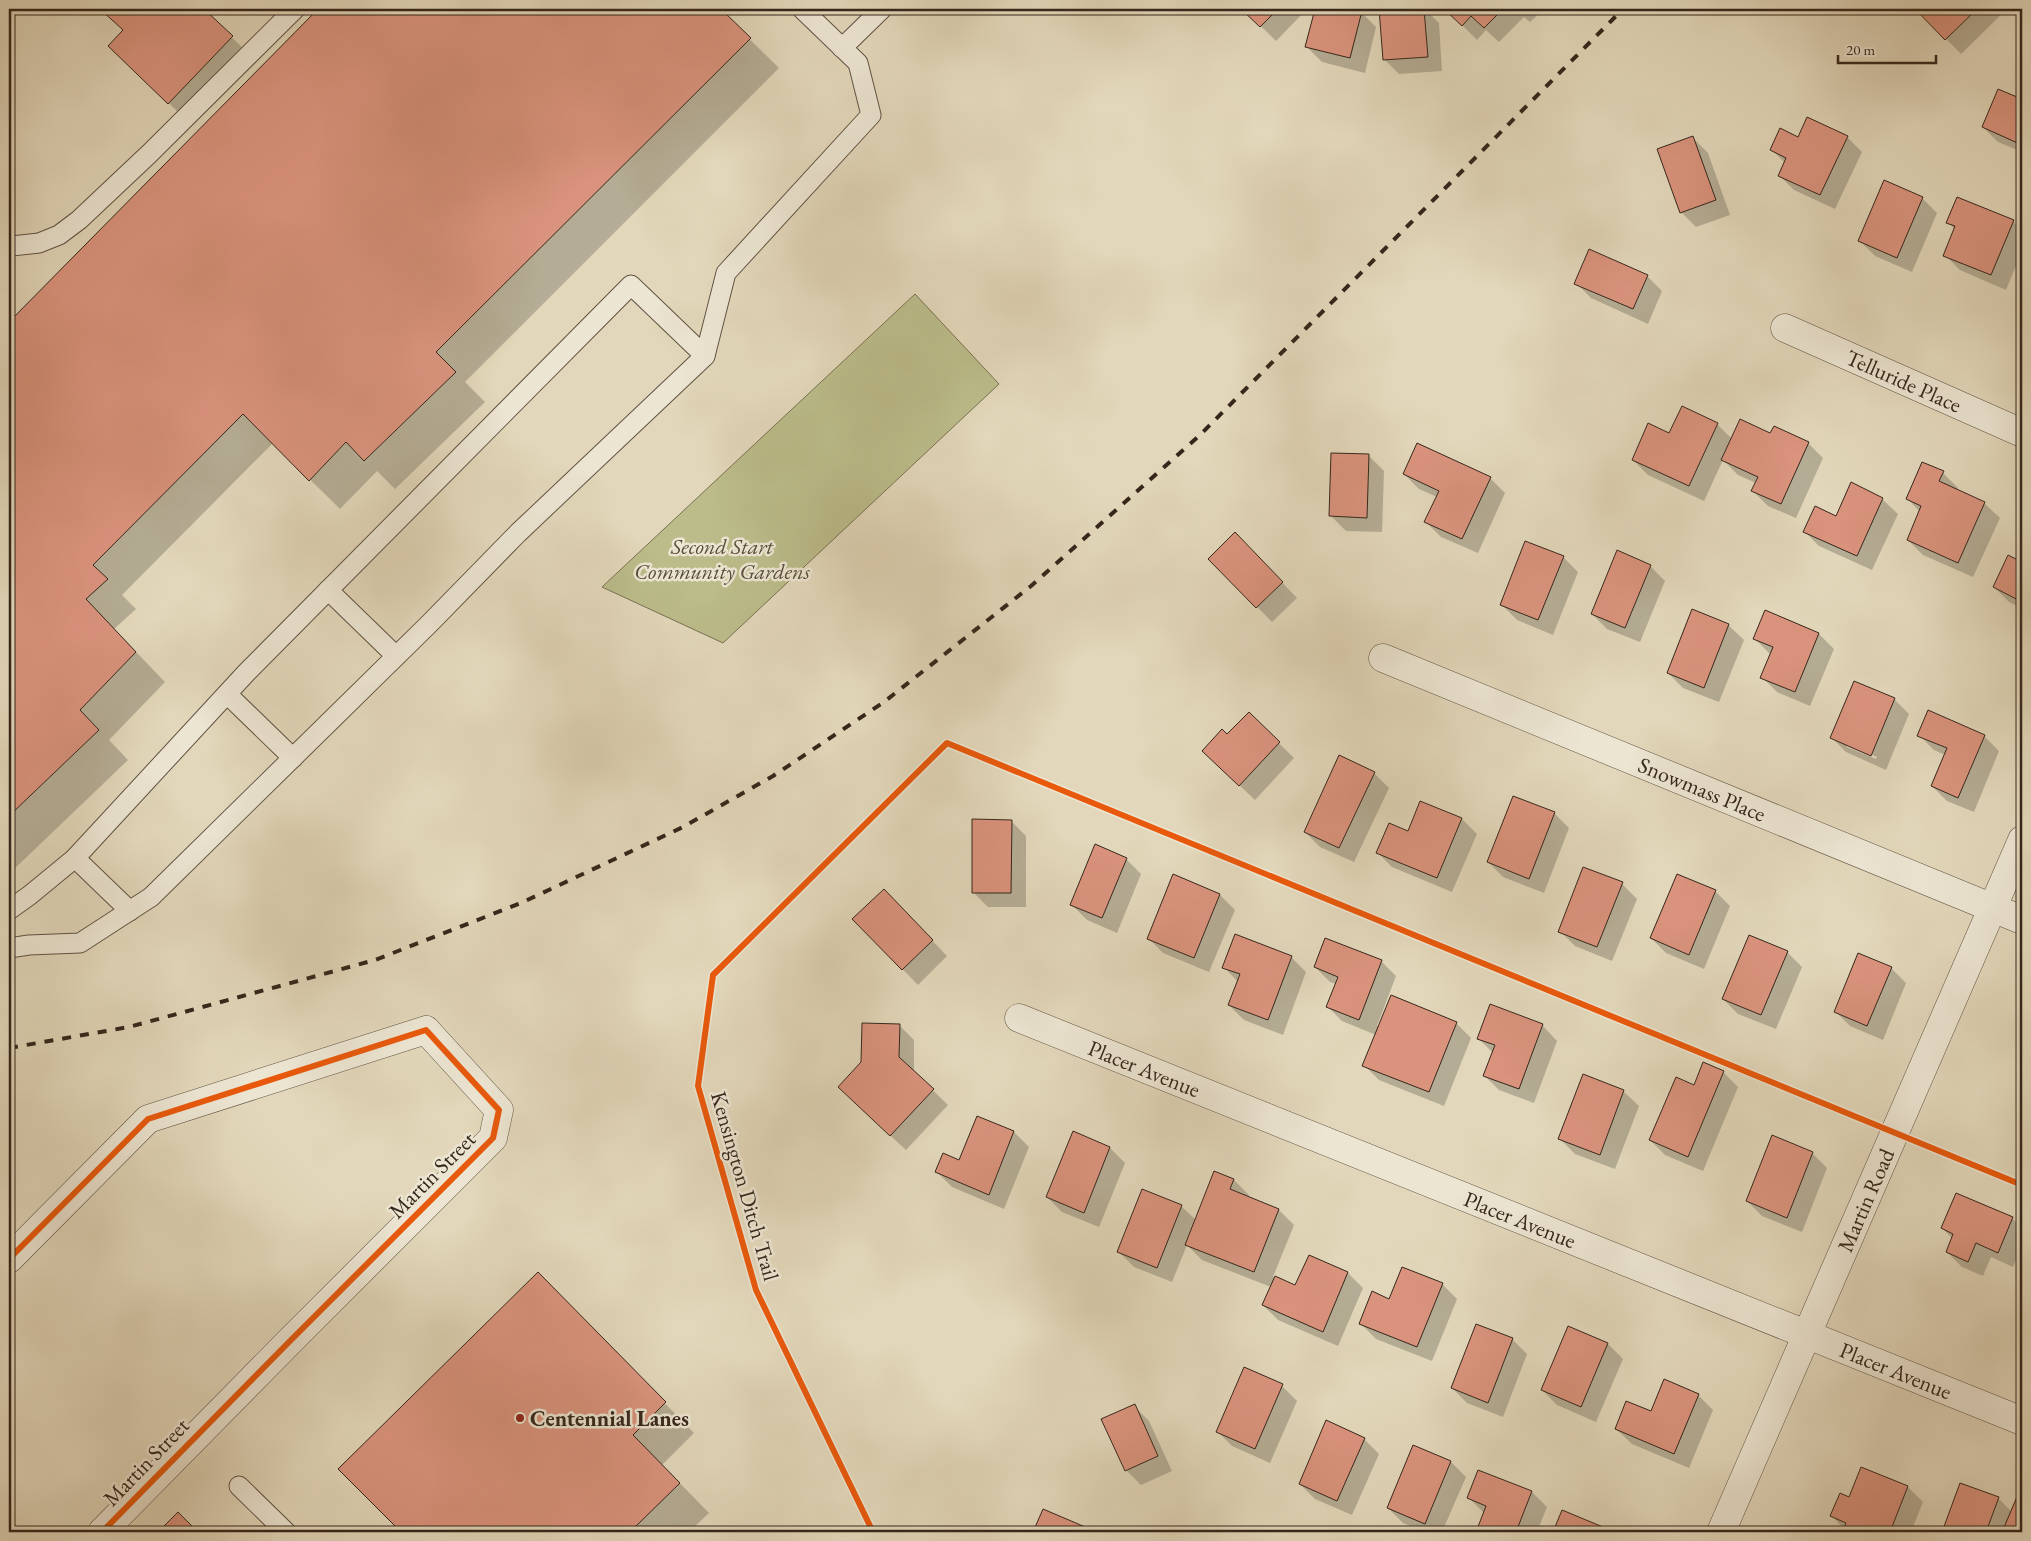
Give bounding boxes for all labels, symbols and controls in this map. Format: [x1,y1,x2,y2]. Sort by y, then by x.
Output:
scale bar [1838,32,1936,64]
text: 20 m [1846,40,1875,59]
street label: Telluride Place [1842,342,1967,419]
park label: Second Start Community Gardens [634,532,811,586]
street label: Snowmass Place [1634,750,1771,828]
street label: Placer Avenue [1084,1033,1205,1104]
street label: Kensington Ditch Trail [704,1088,786,1284]
street label: Martin Street [382,1125,482,1225]
street label: Martin Road [1830,1143,1901,1256]
street label: Placer Avenue [1460,1184,1581,1255]
street label: Placer Avenue [1836,1335,1957,1406]
place label: Centennial Lanes [530,1404,689,1433]
street label: Martin Street [97,1412,195,1512]
marker: Centennial Lanes [514,1412,526,1424]

